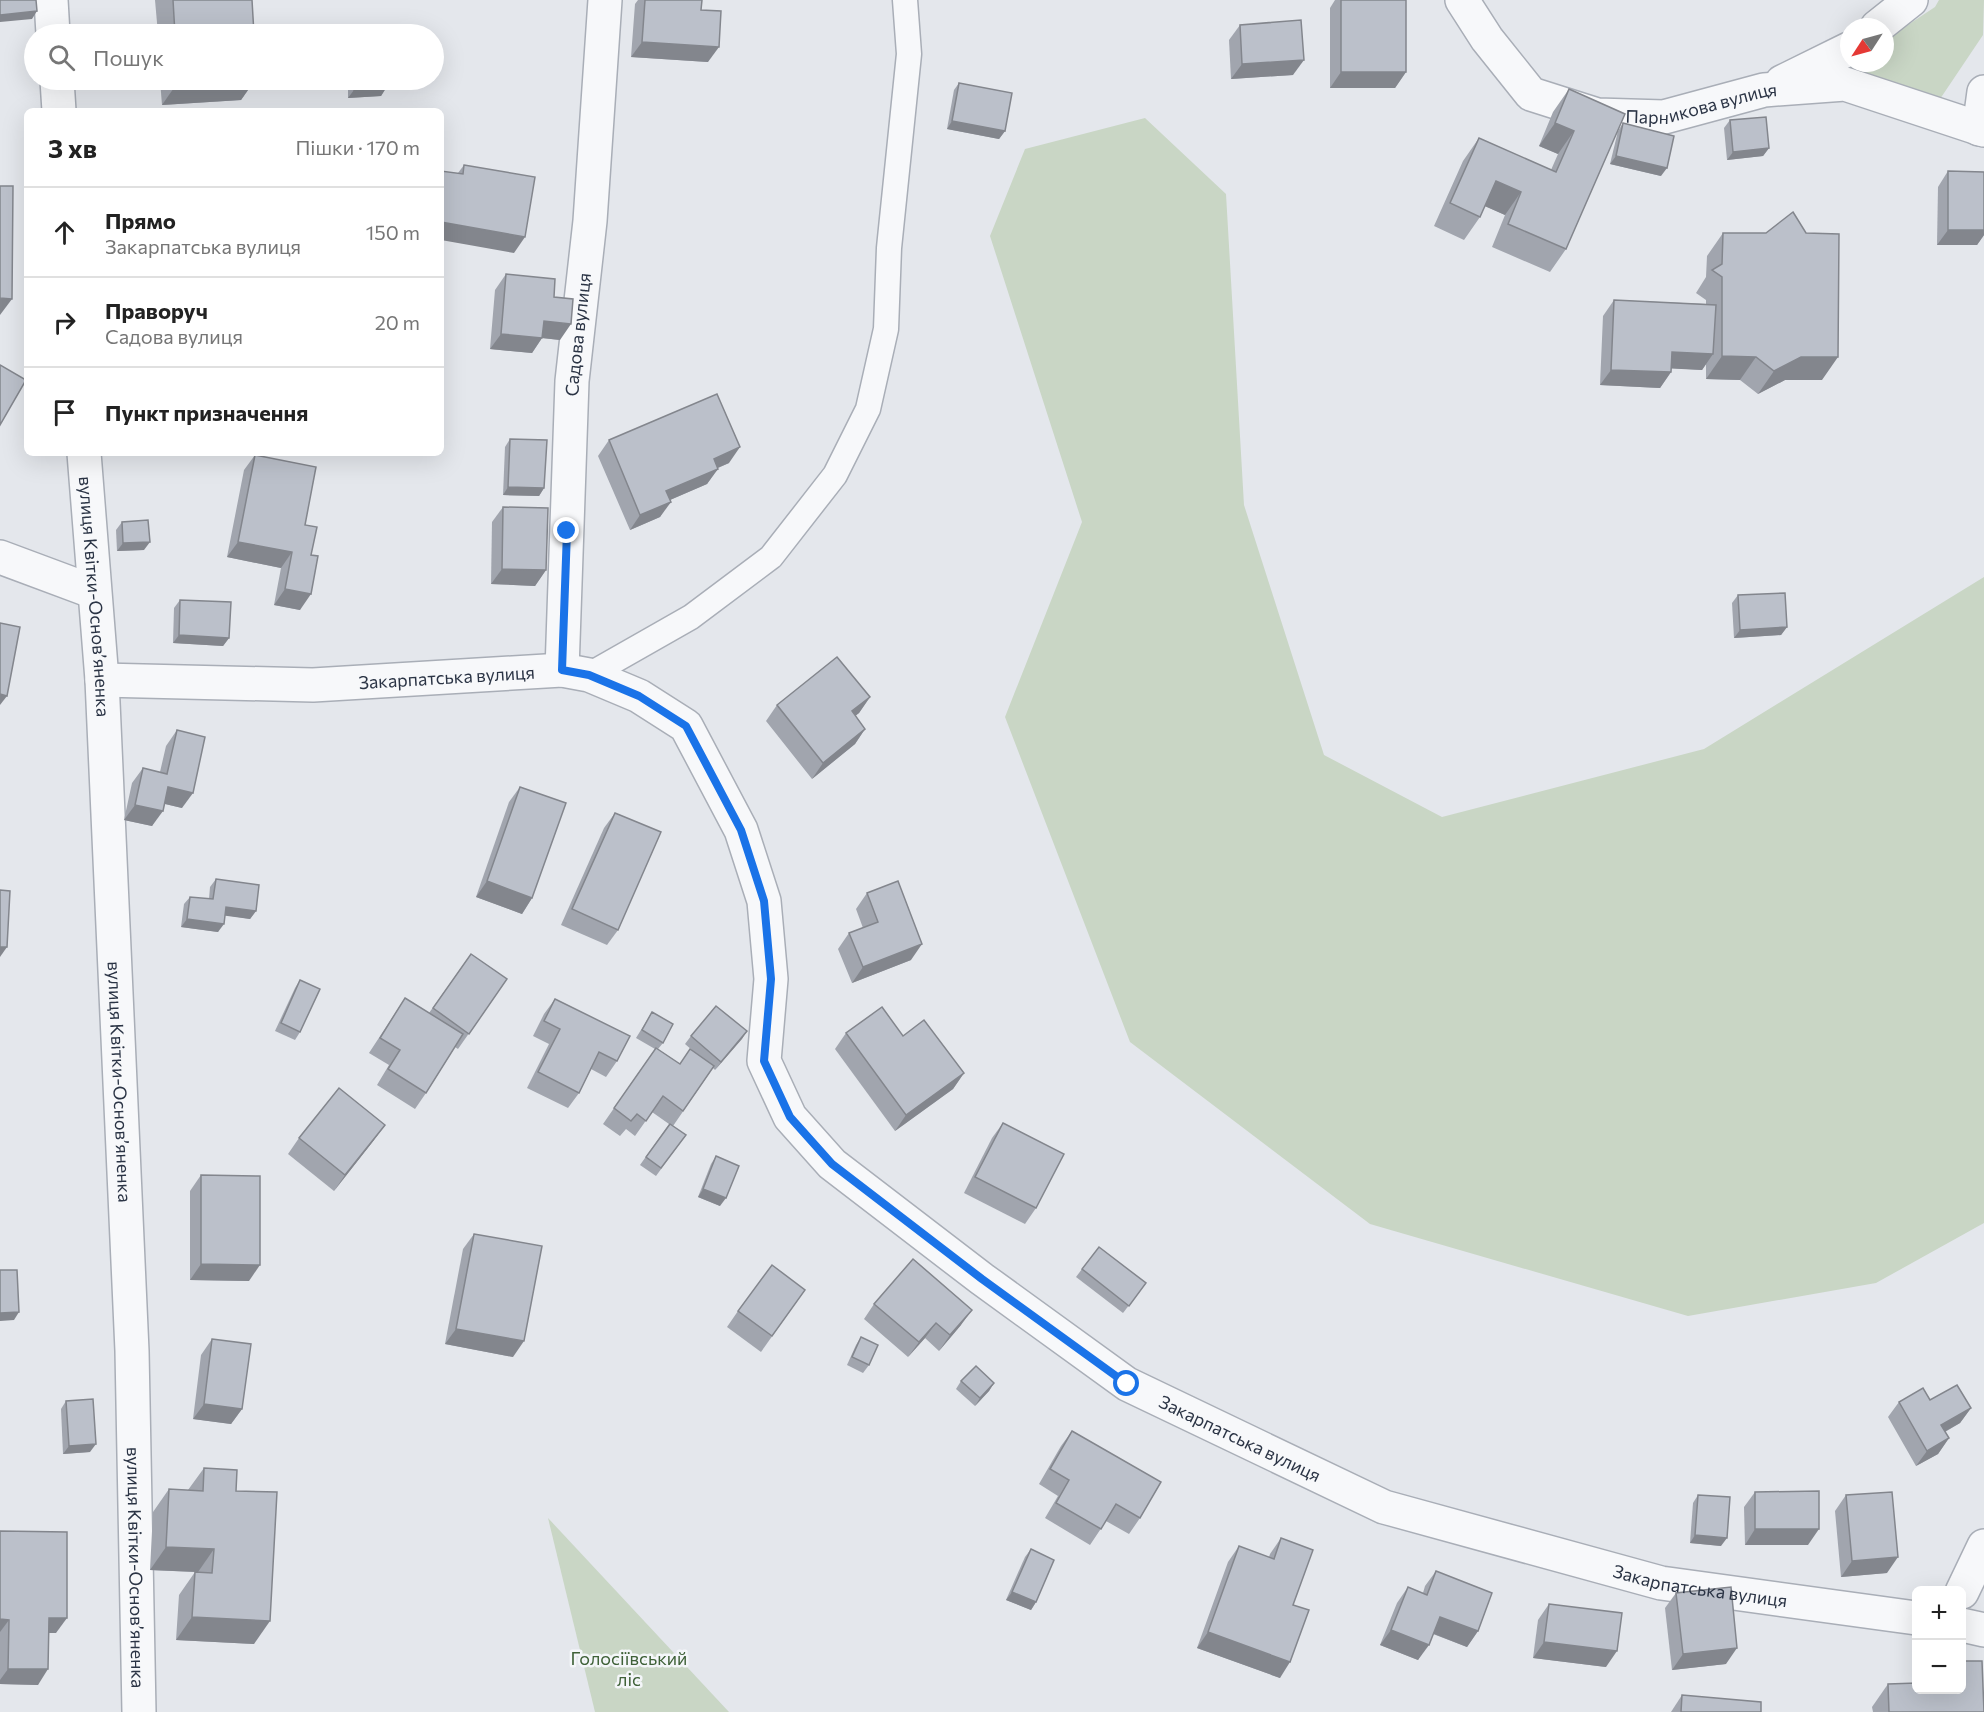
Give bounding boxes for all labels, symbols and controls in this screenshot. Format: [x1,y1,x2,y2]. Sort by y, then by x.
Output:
north arrow [1840,18,1894,72]
search box [24,24,444,90]
icon: search [45,41,78,74]
text: Пошук [93,44,164,71]
street label: Парникова вулиця [1625,78,1778,128]
text: 3 хв [48,132,97,163]
text: Пішки · 170 m [295,135,420,159]
text: Прямо [105,207,176,234]
icon: ahead [48,216,81,249]
text: 150 m [366,220,420,244]
text: Закарпатська вулиця [105,234,301,258]
street label: Садова вулиця [560,272,595,397]
text: Праворуч [105,297,208,324]
icon: right [48,306,81,339]
text: 20 m [375,310,420,334]
text: Садова вулиця [105,324,243,348]
icon: arrive [48,396,81,429]
text: Пункт призначення [105,399,308,426]
street label: вулиця Квітки-Основ’яненка [75,475,115,718]
route end [553,517,579,543]
street label: Закарпатська вулиця [358,661,536,693]
street label: вулиця Квітки-Основ’яненка [104,961,136,1203]
route start [1113,1370,1139,1396]
street label: Закарпатська вулиця [1156,1390,1324,1486]
street label: вулиця Квітки-Основ’яненка [123,1447,150,1689]
street label: Закарпатська вулиця [1611,1559,1789,1611]
map controls [1912,1586,1966,1694]
button: + [1912,1586,1966,1640]
button: − [1912,1640,1966,1694]
park label: Голосіївський ліс [571,1647,687,1690]

